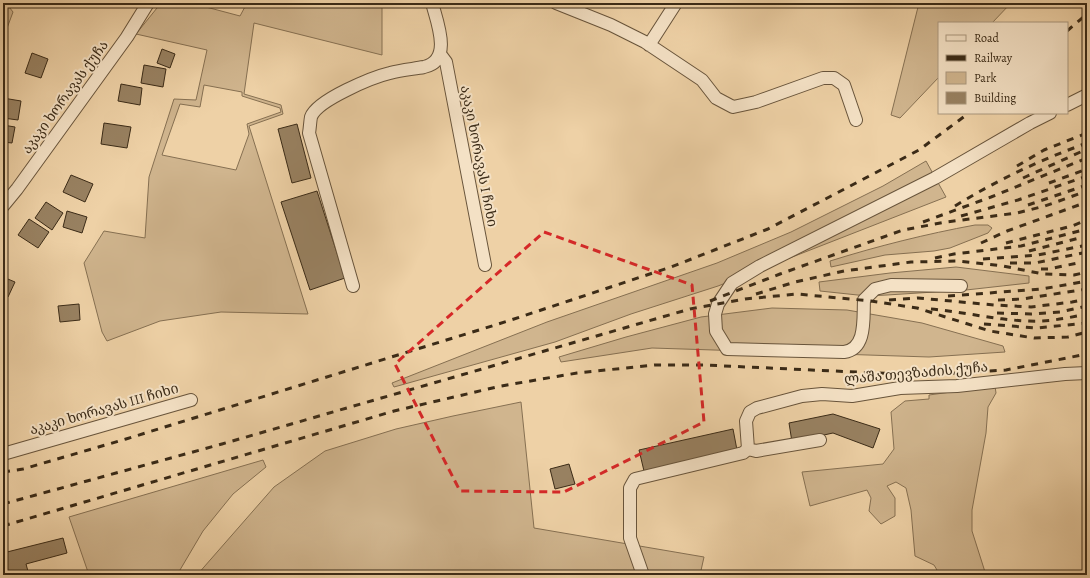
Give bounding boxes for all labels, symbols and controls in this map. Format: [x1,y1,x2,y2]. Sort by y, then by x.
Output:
legend [938,22,1068,114]
text: Road [974,30,1000,46]
street label: აკაკი ხორავას ქუჩა [17,36,113,158]
text: Railway [974,50,1013,66]
text: Park [974,70,997,86]
street label: აკაკი ხორავას I ჩიხი [456,84,502,229]
text: Building [974,90,1016,106]
street label: ლაშა თევზაძის ქუჩა [843,357,989,389]
street label: აკაკი ხორავას III ჩიხი [27,379,181,439]

